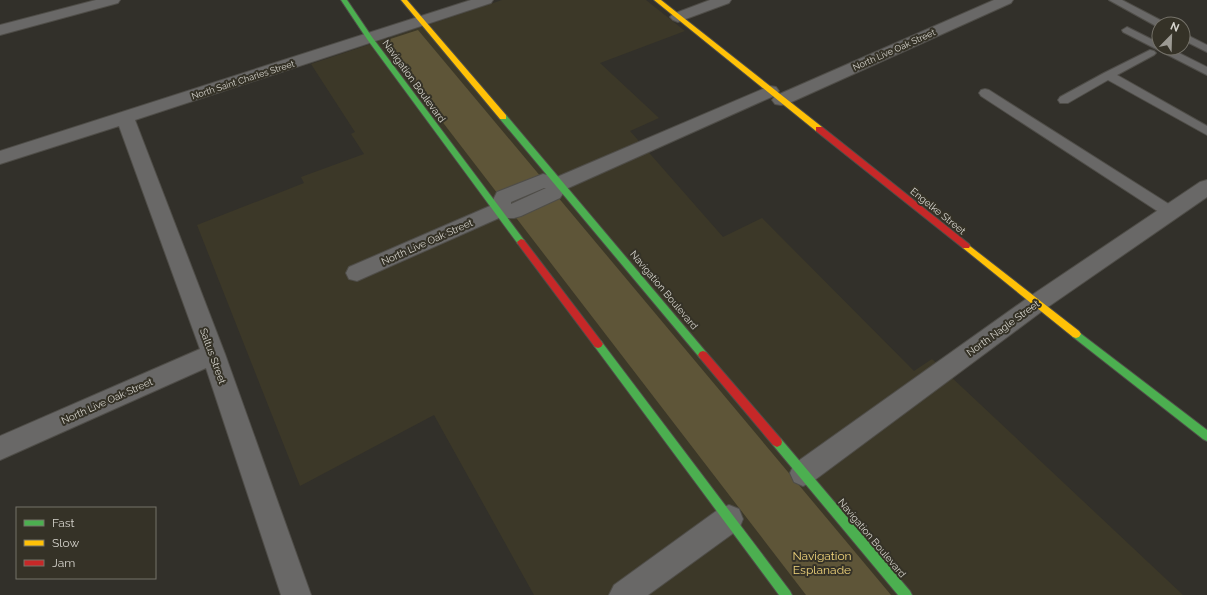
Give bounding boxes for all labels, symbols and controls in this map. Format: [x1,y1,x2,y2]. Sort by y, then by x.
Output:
north arrow [1151,16,1191,56]
text: N [1168,20,1181,35]
street label: North Live Oak Street [851,27,937,73]
street label: Navigation Boulevard [380,38,448,124]
street label: North Saint Charles Street [190,59,296,101]
street label: Engelke Street [908,185,968,237]
street label: North Live Oak Street [380,217,475,267]
street label: Navigation Boulevard [628,248,700,332]
street label: North Nagle Street [965,298,1042,358]
street label: Saltus Street [198,327,228,386]
street label: North Live Oak Street [60,376,155,426]
street label: Navigation Boulevard [836,496,908,580]
legend [16,507,156,579]
text: Fast [52,516,75,530]
text: Slow [52,536,79,550]
park label: Navigation Esplanade [792,549,852,577]
text: Jam [52,556,75,570]

